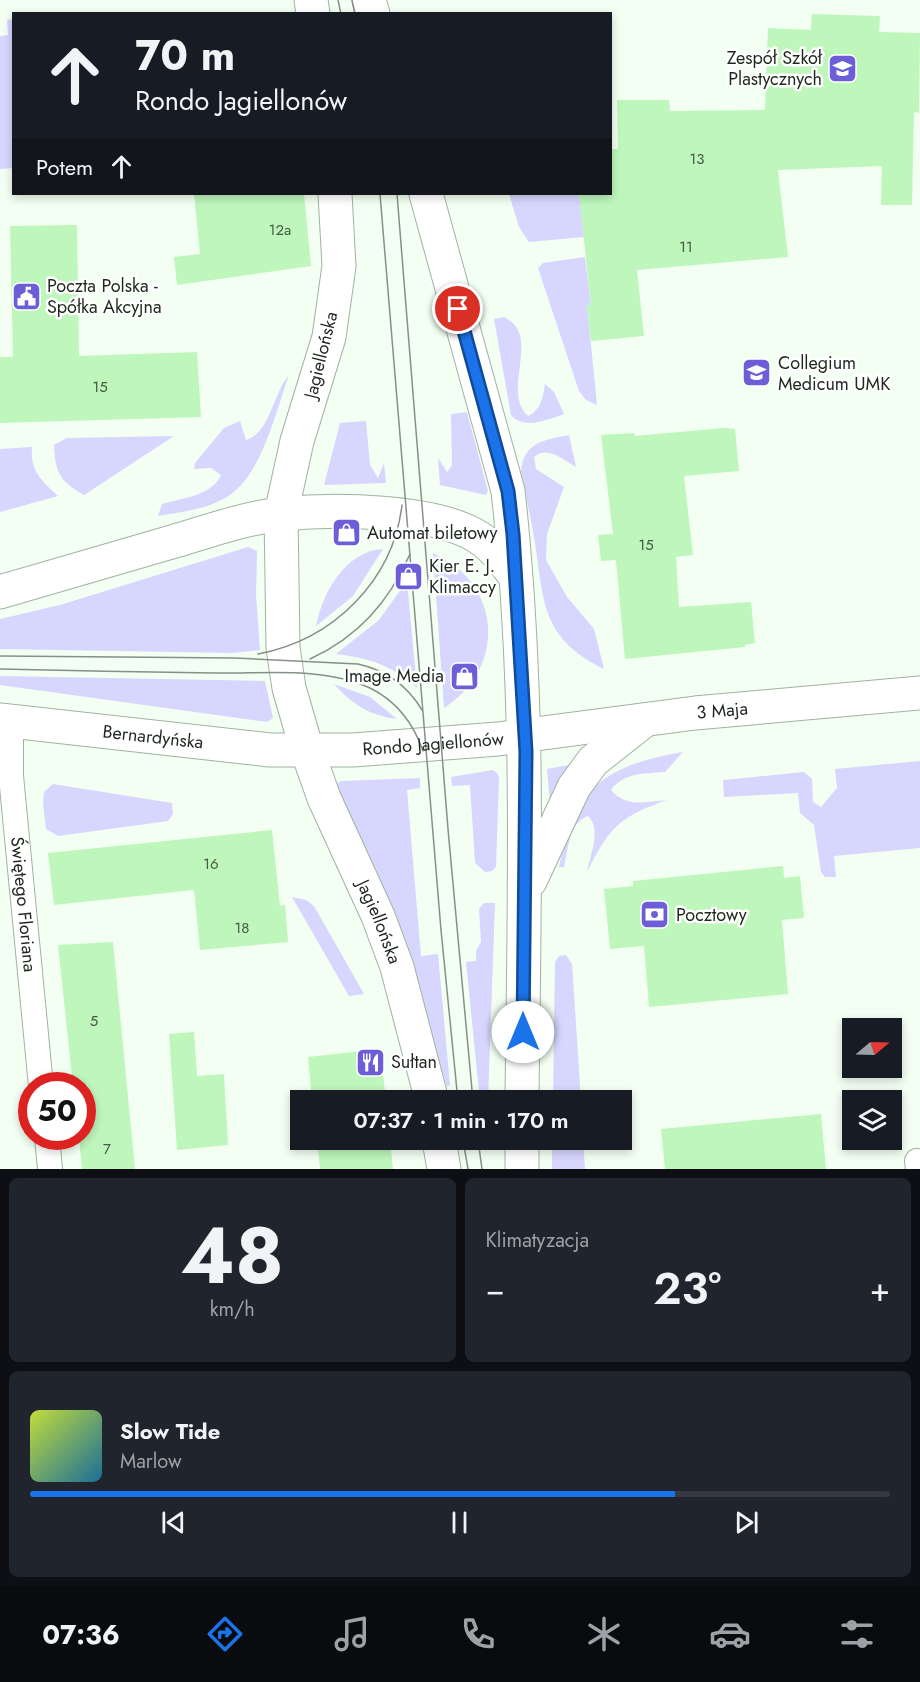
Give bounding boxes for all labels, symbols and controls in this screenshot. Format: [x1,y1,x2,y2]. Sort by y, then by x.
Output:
text: 70 m [135,25,235,86]
icon: ahead [36,36,114,114]
place label: Zespół Szkół Plastycznych [727,45,823,92]
school or university icon: Zespół Szkół Plastycznych [827,52,859,84]
text: Rondo Jagiellonów [135,81,347,120]
house number: 13 [690,148,704,170]
icon: ahead [105,150,138,183]
text: Potem [36,151,93,183]
house number: 12a [269,219,291,241]
house number: 11 [679,236,693,258]
place label: Poczta Polska - Spółka Akcyjna [47,273,162,320]
public building icon: Poczta Polska - Spółka Akcyjna [10,280,42,312]
pin [432,283,483,334]
icon: arrive [441,292,474,325]
street label: Jagiellońska [297,309,344,403]
place label: Collegium Medicum UMK [778,350,891,397]
school or university icon: Collegium Medicum UMK [741,357,773,389]
house number: 15 [92,376,108,398]
shop icon: Automat biletowy [330,517,362,549]
place label: Automat biletowy [367,520,498,546]
house number: 15 [638,534,654,556]
place label: Kier E. J. Klimaccy [429,553,496,600]
shop icon: Kier E. J. Klimaccy [392,560,424,592]
shop icon: Image Media [449,660,481,692]
place label: Image Media [345,663,444,689]
street label: 3 Maja [695,695,749,726]
street label: Bernardyńska [101,718,205,756]
street label: Rondo Jagiellonów [362,726,505,762]
street label: Świętego Floriana [4,836,43,973]
house number: 16 [203,853,219,875]
street label: Jagiellońska [349,874,408,968]
bank icon: Pocztowy [639,899,671,931]
place label: Pocztowy [676,902,747,928]
house number: 18 [235,917,249,939]
position arrow [491,1000,555,1064]
house number: 5 [90,1010,98,1032]
north arrow [842,1018,902,1078]
map controls [842,1018,902,1150]
restaurant icon: Sułtan [354,1046,386,1078]
place label: Sułtan [391,1049,437,1075]
speed limit sign: 50 [18,1072,96,1150]
button: layers [842,1090,902,1150]
text: 07:37 · 1 min · 170 m [353,1104,569,1136]
house number: 7 [103,1138,111,1160]
text: 48 [181,1200,284,1312]
text: Klimatyzacja [486,1226,589,1255]
text: 23° [653,1256,721,1321]
text: − [486,1266,505,1313]
text: + [870,1266,890,1313]
text: km/h [210,1295,255,1324]
text: Slow Tide [120,1415,220,1447]
text: Marlow [120,1447,182,1476]
icon: previous [157,1506,190,1539]
icon: pause [443,1506,476,1539]
icon: next [730,1506,763,1539]
icon: directions [204,1613,246,1655]
icon: music [331,1613,373,1655]
icon: phone [457,1613,499,1655]
icon: climate [583,1613,625,1655]
icon: car [709,1613,751,1655]
icon: filters [836,1613,878,1655]
text: 07:36 [42,1615,120,1654]

